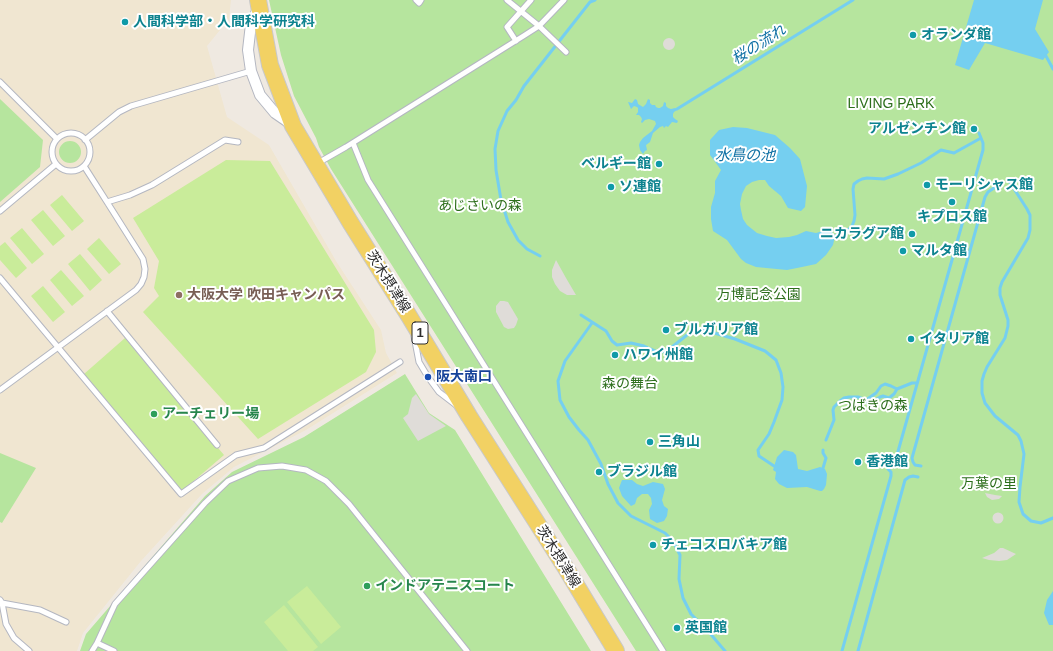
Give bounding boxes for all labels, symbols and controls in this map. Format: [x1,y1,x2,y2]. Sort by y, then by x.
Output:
place label: 人間科学部・人間科学研究科 [133,14,315,30]
marker: 人間科学部・人間科学研究科 [120,17,130,27]
water label: 桜の流れ [729,21,789,69]
place label: オランダ館 [921,27,991,43]
marker: オランダ館 [908,30,918,40]
park label: LIVING PARK [848,96,934,112]
place label: アルゼンチン館 [868,121,966,137]
marker: アルゼンチン館 [969,124,979,134]
water label: 水鳥の池 [715,147,775,165]
place label: ベルギー館 [581,156,651,172]
marker: ベルギー館 [654,159,664,169]
place label: モーリシャス館 [935,177,1033,193]
place label: ソ連館 [619,179,661,195]
marker: モーリシャス館 [922,180,932,190]
marker: ソ連館 [606,182,616,192]
marker: キプロス館 [947,197,957,207]
park label: あじさいの森 [438,198,522,214]
place label: キプロス館 [917,209,987,225]
place label: ニカラグア館 [820,226,904,242]
marker: ニカラグア館 [907,229,917,239]
place label: マルタ館 [911,243,967,259]
marker: マルタ館 [898,246,908,256]
street label: 茨木摂津線 [362,248,414,316]
place label: 大阪大学 吹田キャンパス [187,287,345,303]
park label: 万博記念公園 [717,287,801,303]
marker: 大阪大学 吹田キャンパス [174,290,184,300]
road number: 1 [412,322,428,344]
place label: ブルガリア館 [674,322,758,338]
marker: ブルガリア館 [661,325,671,335]
place label: イタリア館 [919,331,989,347]
marker: イタリア館 [906,334,916,344]
place label: ハワイ州館 [623,347,693,363]
marker: ハワイ州館 [610,350,620,360]
place label: 阪大南口 [436,369,492,385]
marker: 阪大南口 [423,372,433,382]
park label: 森の舞台 [602,376,658,392]
park label: つばきの森 [838,398,908,414]
place label: アーチェリー場 [162,406,259,422]
marker: アーチェリー場 [149,409,159,419]
place label: 三角山 [658,434,700,450]
marker: 三角山 [645,437,655,447]
place label: 香港館 [866,454,908,470]
marker: 香港館 [853,457,863,467]
place label: ブラジル館 [607,464,677,480]
marker: ブラジル館 [594,467,604,477]
park label: 万葉の里 [961,476,1017,492]
street label: 茨木摂津線 [532,523,584,591]
place label: チェコスロバキア館 [661,537,787,553]
marker: チェコスロバキア館 [648,540,658,550]
place label: インドアテニスコート [375,578,515,594]
marker: インドアテニスコート [362,581,372,591]
place label: 英国館 [685,620,727,636]
marker: 英国館 [672,623,682,633]

